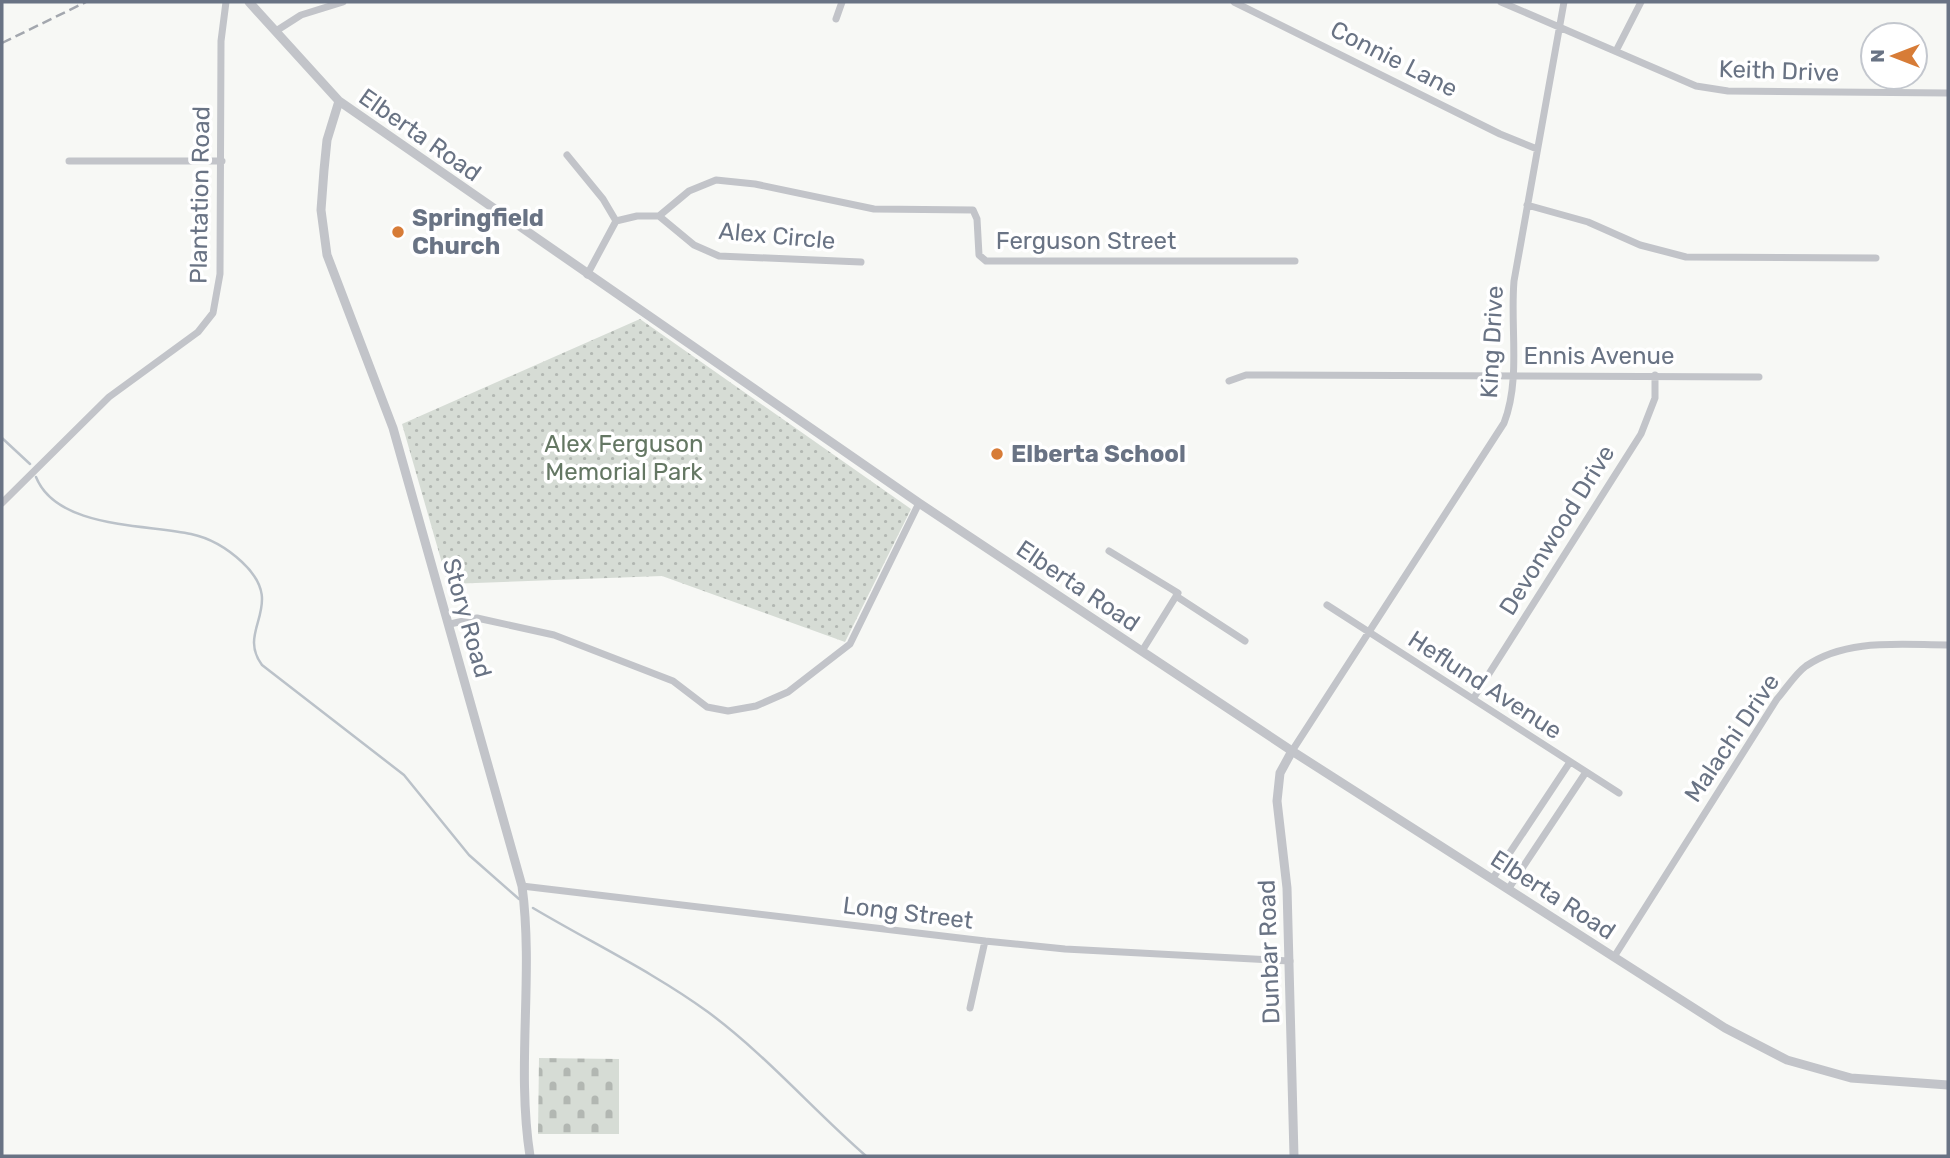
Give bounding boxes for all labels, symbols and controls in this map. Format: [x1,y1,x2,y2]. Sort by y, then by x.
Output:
street label: Connie Lane [1326,15,1462,103]
north arrow [1859,21,1929,91]
text: N [1866,49,1889,63]
street label: Keith Drive [1718,55,1840,87]
street label: Elberta Road [354,83,486,187]
street label: Plantation Road [184,106,216,284]
place label: Springfield Church [412,204,544,260]
street label: Alex Circle [717,217,837,255]
marker: Springfield Church [390,224,406,240]
street label: Ferguson Street [996,227,1176,255]
street label: King Drive [1475,285,1509,399]
street label: Ennis Avenue [1524,342,1674,370]
park label: Alex Ferguson Memorial Park [544,430,704,486]
place label: Elberta School [1011,440,1186,468]
street label: Devonwood Drive [1493,440,1621,620]
marker: Elberta School [989,446,1005,462]
street label: Elberta Road [1011,535,1145,637]
street label: Story Road [437,555,497,681]
street label: Heflund Avenue [1403,625,1567,745]
street label: Malachi Drive [1679,669,1785,807]
street label: Elberta Road [1486,844,1620,946]
street label: Dunbar Road [1252,879,1286,1025]
street label: Long Street [841,891,975,935]

